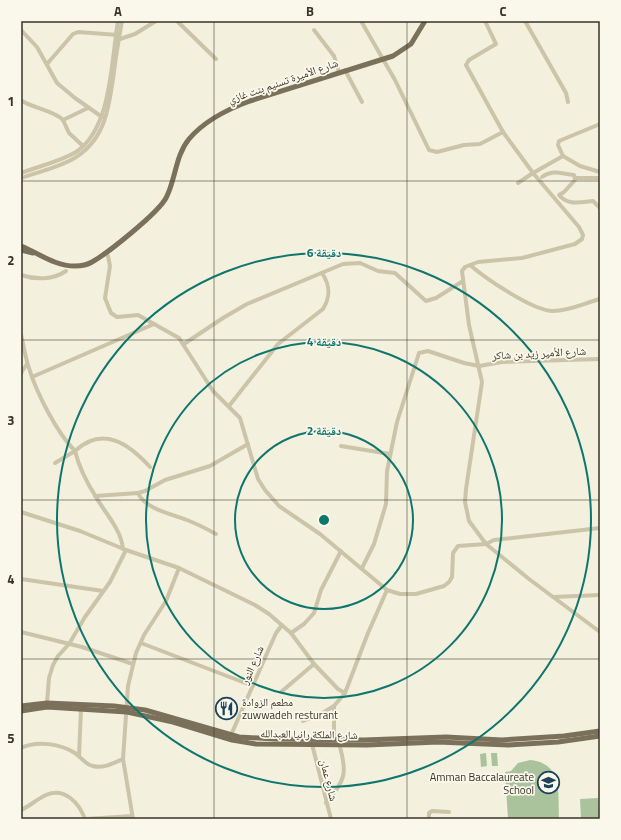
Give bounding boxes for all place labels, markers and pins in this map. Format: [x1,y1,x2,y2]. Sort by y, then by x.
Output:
centre of rings [317,513,331,527]
place label: مطعم الزوادة zuwwadeh resturant [242,694,338,723]
restaurant icon: مطعم الزوادة zuwwadeh resturant [213,695,239,721]
place label: Amman Baccalaureate School [430,769,534,798]
school or university icon: Amman Baccalaureate School [536,770,562,796]

